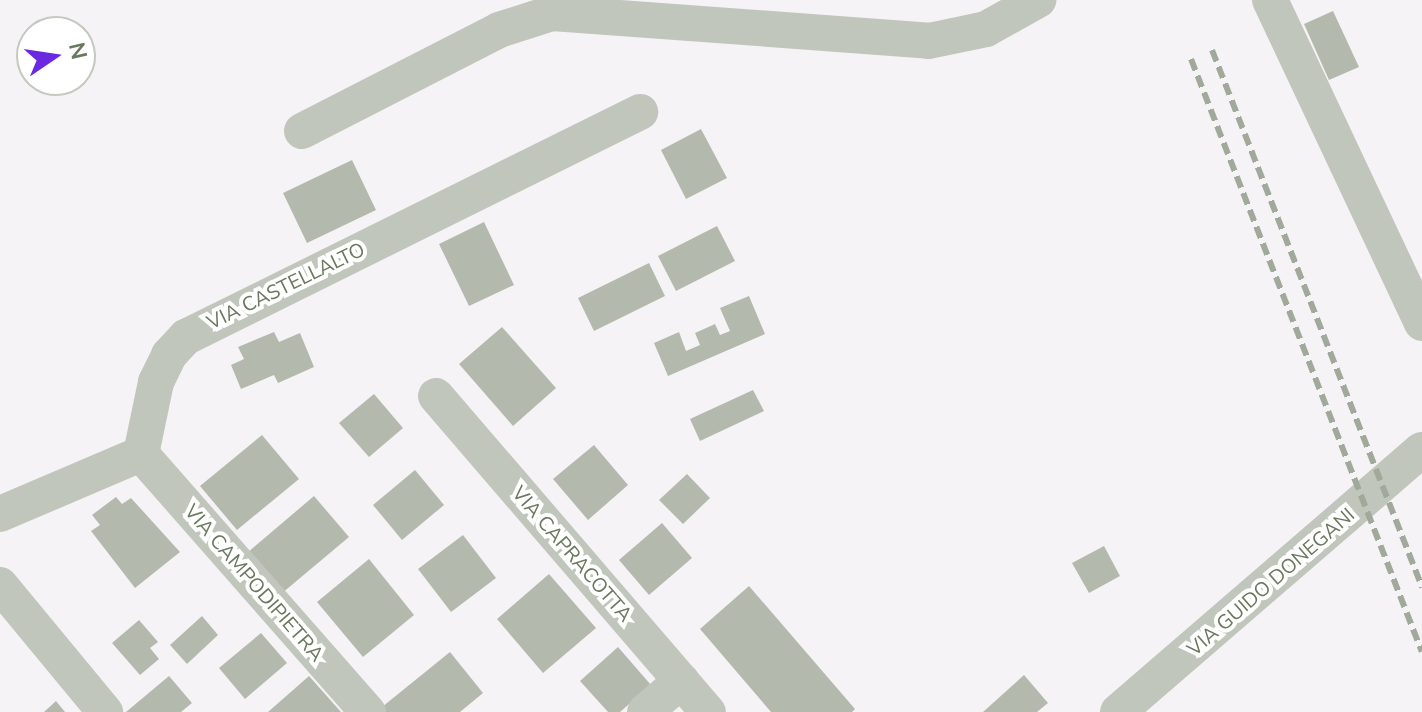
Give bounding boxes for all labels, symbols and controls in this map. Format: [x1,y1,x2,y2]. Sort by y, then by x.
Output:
north arrow [16,16,96,96]
text: N [61,40,94,62]
street label: VIA CASTELLALTO [203,237,369,335]
street label: VIA CAPRACOTTA [507,481,637,627]
street label: VIA CAMPODIPIETRA [179,500,329,666]
street label: VIA GUIDO DONEGANI [1182,503,1360,661]

